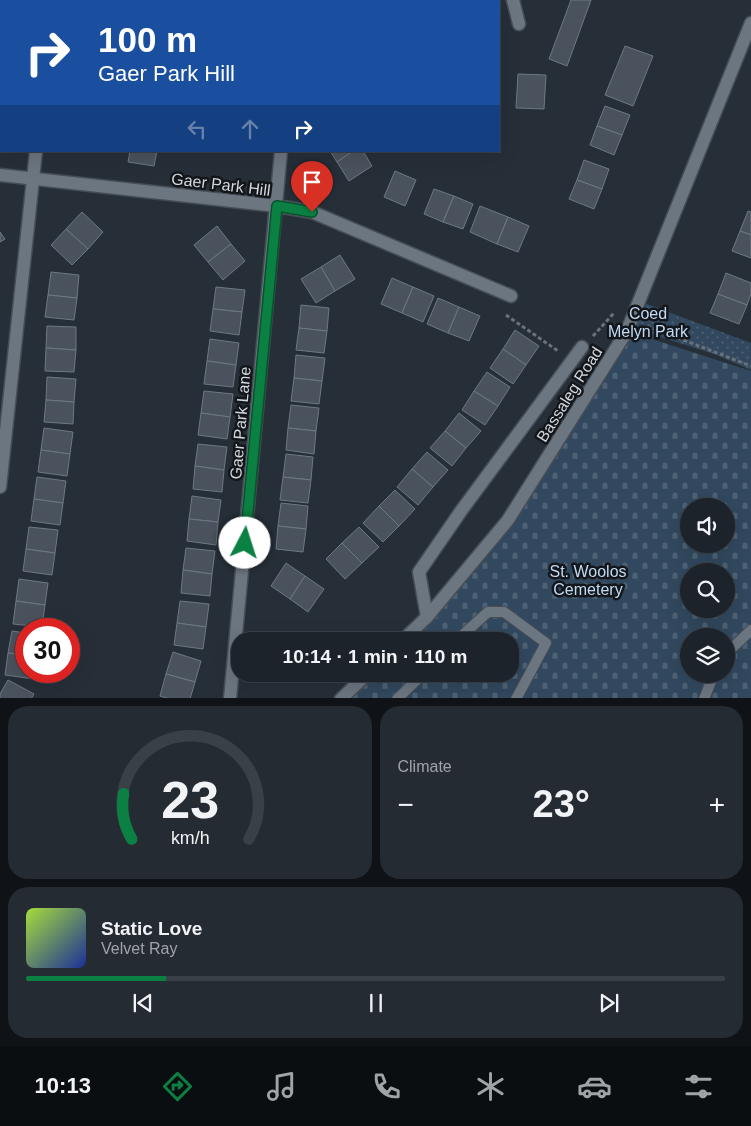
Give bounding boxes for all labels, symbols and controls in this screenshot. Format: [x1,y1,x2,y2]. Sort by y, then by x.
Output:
icon: right [15,20,80,85]
text: 100 m [98,20,197,59]
text: Gaer Park Hill [98,61,235,86]
icon: left [183,115,211,143]
icon: ahead [236,115,264,143]
icon: right [289,115,317,143]
pin [291,161,333,212]
icon: arrive [298,168,326,196]
street label: Gaer Park Hill [170,170,271,199]
park label: Coed Melyn Park [608,305,689,340]
street label: Bassaleg Road [533,344,605,445]
street label: Gaer Park Lane [227,366,254,480]
map controls [680,498,735,683]
button: sound [680,498,735,553]
position arrow [218,516,270,568]
park label: St. Woolos Cemetery [549,563,627,598]
button: search [680,563,735,618]
speed limit sign: 30 [15,618,80,683]
button: layers [680,628,735,683]
text: 10:14 · 1 min · 110 m [283,646,467,667]
text: Climate [398,758,452,775]
text: 23 [161,771,219,829]
text: 23° [533,783,590,825]
text: − [398,789,414,820]
text: + [709,789,725,820]
text: km/h [170,828,209,848]
text: Static Love [101,918,202,939]
text: Velvet Ray [101,940,177,957]
icon: previous [129,989,157,1017]
icon: pause [362,989,390,1017]
icon: next [595,989,623,1017]
icon: directions [160,1069,195,1104]
icon: music [264,1069,299,1104]
icon: phone [369,1069,404,1104]
icon: climate [473,1069,508,1104]
icon: car [577,1069,612,1104]
icon: filters [681,1069,716,1104]
text: 10:13 [35,1073,91,1098]

